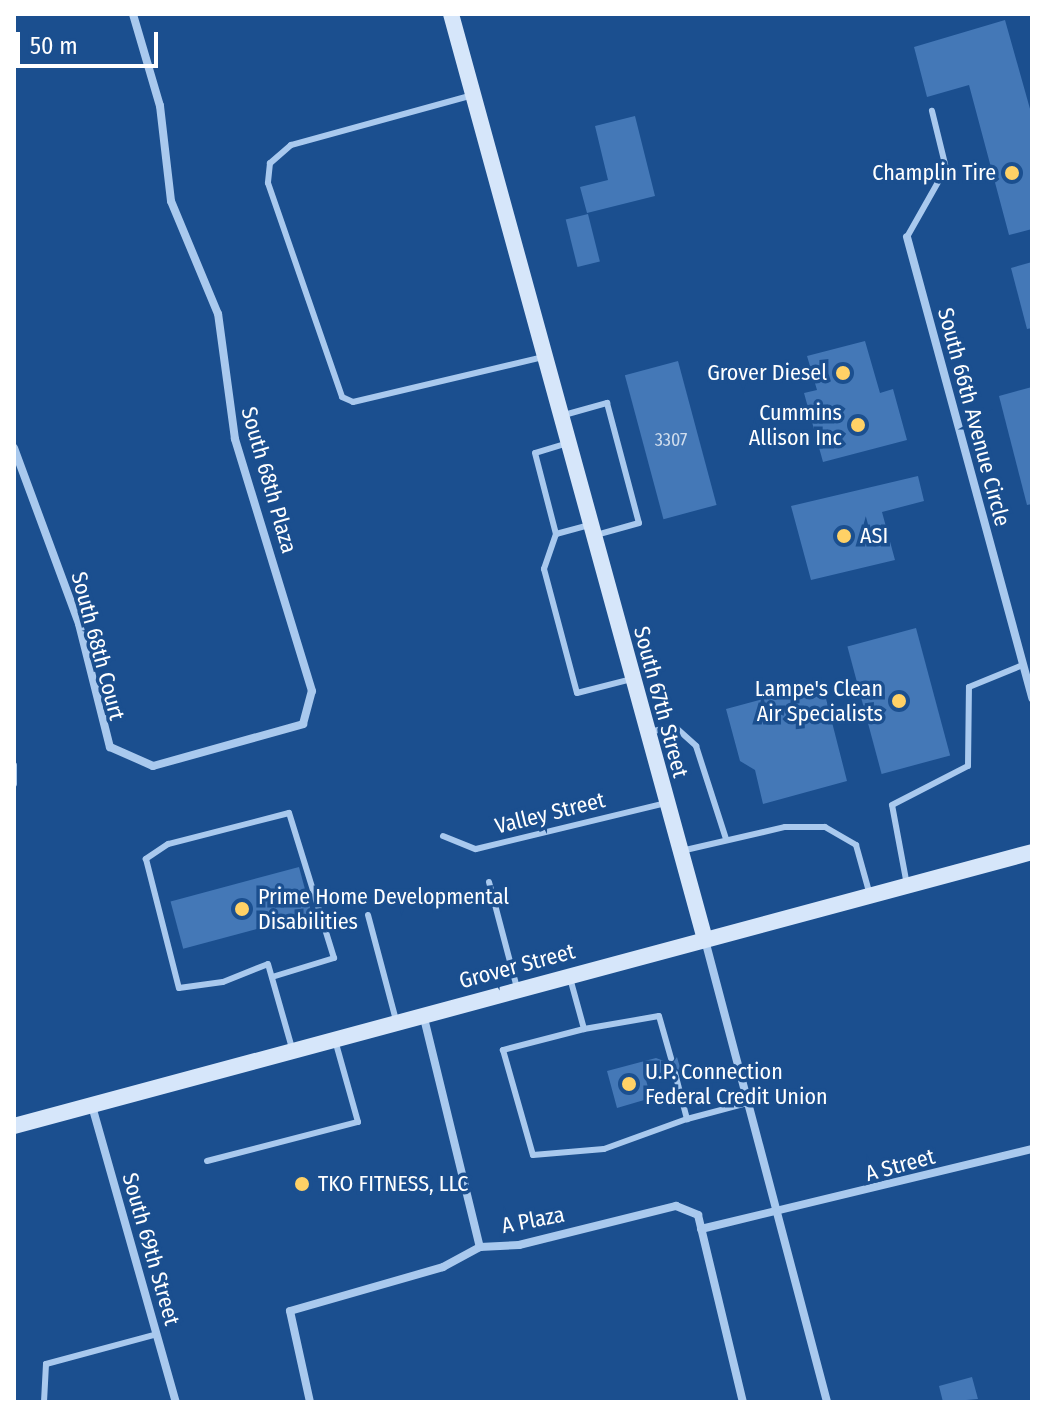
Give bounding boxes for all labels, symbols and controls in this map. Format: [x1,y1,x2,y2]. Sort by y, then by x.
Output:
scale bar [20,16,162,66]
text: 50 m [30,32,78,60]
place label: Champlin Tire [872,160,996,186]
marker: Champlin Tire [1003,164,1021,182]
street label: South 66th Avenue Circle [932,305,1016,529]
place label: Grover Diesel [707,360,827,386]
marker: Grover Diesel [834,364,852,382]
place label: Cummins Allison Inc [749,399,842,450]
street label: South 68th Plaza [236,404,302,556]
marker: Cummins Allison Inc [849,416,867,434]
house number: 3307 [655,429,687,451]
place label: ASI [860,523,888,549]
marker: ASI [835,527,853,545]
street label: South 68th Court [66,569,130,723]
street label: South 67th Street [628,624,694,780]
place label: Lampe's Clean Air Specialists [755,675,883,726]
marker: Lampe's Clean Air Specialists [890,692,908,710]
street label: Valley Street [492,787,608,839]
place label: Prime Home Developmental Disabilities [258,883,509,934]
marker: Prime Home Developmental Disabilities [233,900,251,918]
street label: Grover Street [456,938,578,994]
place label: U.P. Connection Federal Credit Union [645,1058,828,1110]
marker: U.P. Connection Federal Credit Union [620,1075,638,1093]
street label: A Street [862,1143,938,1187]
street label: South 69th Street [117,1170,185,1328]
place label: TKO FITNESS, LLC [318,1171,469,1197]
marker: TKO FITNESS, LLC [293,1175,311,1193]
street label: A Plaza [499,1201,567,1239]

